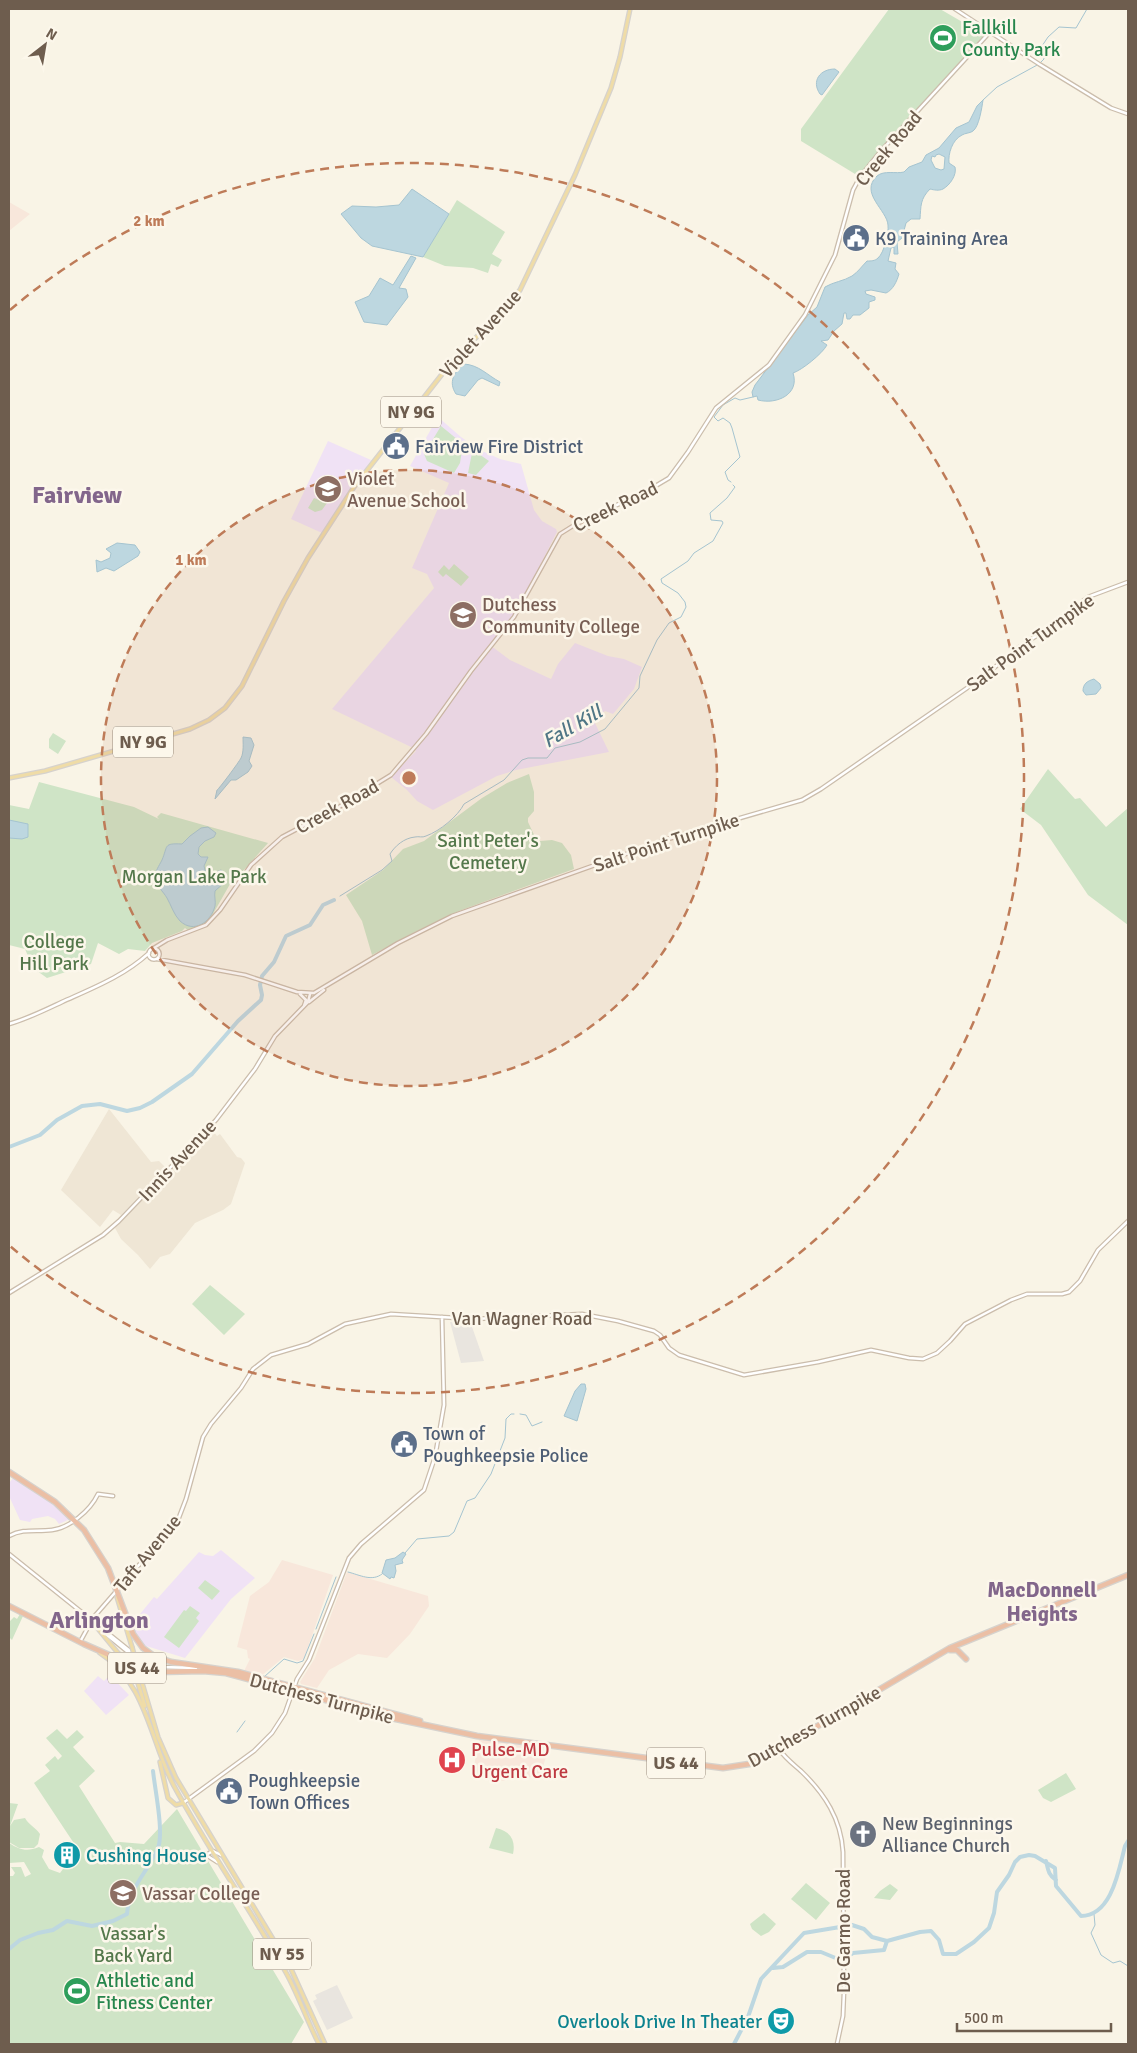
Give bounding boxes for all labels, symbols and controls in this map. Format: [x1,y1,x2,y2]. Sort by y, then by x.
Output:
place label: Fallkill County Park [962,16,1061,62]
north arrow [20,20,70,70]
sports icon: Fallkill County Park [928,23,958,53]
text: N [43,24,60,44]
street label: Creek Road [850,106,927,191]
text: 2 km [133,212,165,230]
public building icon: K9 Training Area [841,223,871,253]
place label: K9 Training Area [875,227,1008,251]
street label: Violet Avenue [435,284,527,383]
road number: NY 9G [381,397,441,428]
public building icon: Fairview Fire District [381,431,411,461]
place label: Fairview Fire District [415,435,584,459]
place label: Violet Avenue School [347,467,466,513]
school or university icon: Violet Avenue School [313,474,343,504]
street label: Creek Road [569,476,662,538]
district label: Fairview [32,480,123,510]
text: 1 km [175,551,207,569]
street label: Salt Point Turnpike [962,588,1099,697]
place label: Dutchess Community College [482,593,640,639]
school or university icon: Dutchess Community College [448,600,478,630]
water label: Fall Kill [538,698,608,753]
road number: NY 9G [113,726,173,758]
centre of rings [400,769,418,787]
street label: Creek Road [292,774,383,840]
street label: Salt Point Turnpike [590,808,742,878]
park label: Saint Peter's Cemetery [437,829,539,875]
park label: Morgan Lake Park [122,865,267,889]
park label: College Hill Park [19,930,89,976]
street label: Innis Avenue [134,1115,222,1207]
street label: Van Wagner Road [451,1307,593,1331]
place label: Town of Poughkeepsie Police [423,1422,588,1468]
public building icon: Town of Poughkeepsie Police [389,1429,419,1459]
street label: Taft Avenue [109,1510,187,1598]
district label: MacDonnell Heights [987,1577,1097,1627]
district label: Arlington [49,1605,149,1635]
road number: US 44 [108,1652,166,1684]
street label: Dutchess Turnpike [247,1668,396,1730]
street label: Dutchess Turnpike [744,1680,885,1773]
place label: Pulse-MD Urgent Care [471,1738,568,1784]
hospital icon: Pulse-MD Urgent Care [437,1745,467,1775]
road number: US 44 [647,1748,705,1779]
place label: Poughkeepsie Town Offices [248,1769,360,1815]
public building icon: Poughkeepsie Town Offices [214,1776,244,1806]
place label: New Beginnings Alliance Church [882,1812,1013,1858]
church icon: New Beginnings Alliance Church [848,1819,878,1849]
building icon: Cushing House [52,1840,82,1870]
place label: Cushing House [86,1844,207,1868]
street label: De Garmo Road [832,1869,856,1993]
school or university icon: Vassar College [108,1878,138,1908]
place label: Vassar College [142,1882,260,1906]
park label: Vassar's Back Yard [94,1922,172,1968]
road number: NY 55 [253,1938,311,1970]
place label: Athletic and Fitness Center [96,1969,212,2015]
sports icon: Athletic and Fitness Center [62,1976,92,2006]
scale bar [957,2000,1111,2032]
theatre icon: Overlook Drive In Theater [766,2006,796,2036]
text: 500 m [964,2009,1004,2027]
place label: Overlook Drive In Theater [557,2010,762,2034]

